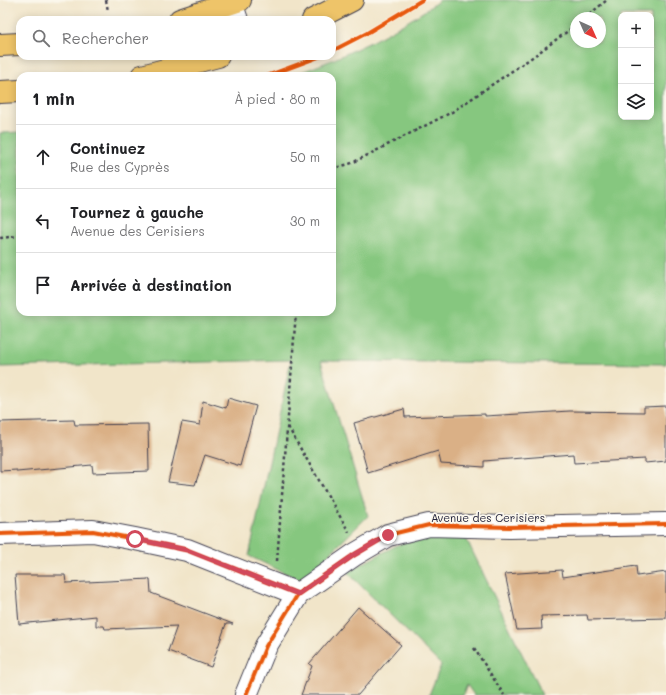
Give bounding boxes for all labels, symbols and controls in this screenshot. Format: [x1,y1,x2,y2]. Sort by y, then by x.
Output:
north arrow [570,12,606,48]
map controls [618,12,654,120]
button: + [618,12,654,48]
search box [16,16,336,60]
icon: search [30,27,52,49]
text: Rechercher [62,28,149,48]
button: − [618,48,654,84]
button: layers [618,84,654,120]
text: 1 min [32,87,75,109]
text: À pied · 80 m [234,90,320,107]
text: Continuez [70,138,145,158]
icon: ahead [32,146,54,168]
text: 50 m [290,148,320,165]
text: Rue des Cyprès [70,158,170,175]
text: Tournez à gauche [70,202,204,222]
icon: left [32,210,54,232]
text: 30 m [290,212,320,229]
text: Avenue des Cerisiers [70,222,205,239]
icon: arrive [32,274,54,296]
text: Arrivée à destination [70,275,232,295]
street label: Avenue des Cerisiers [431,510,545,525]
route end [379,526,397,544]
route start [126,530,144,548]

